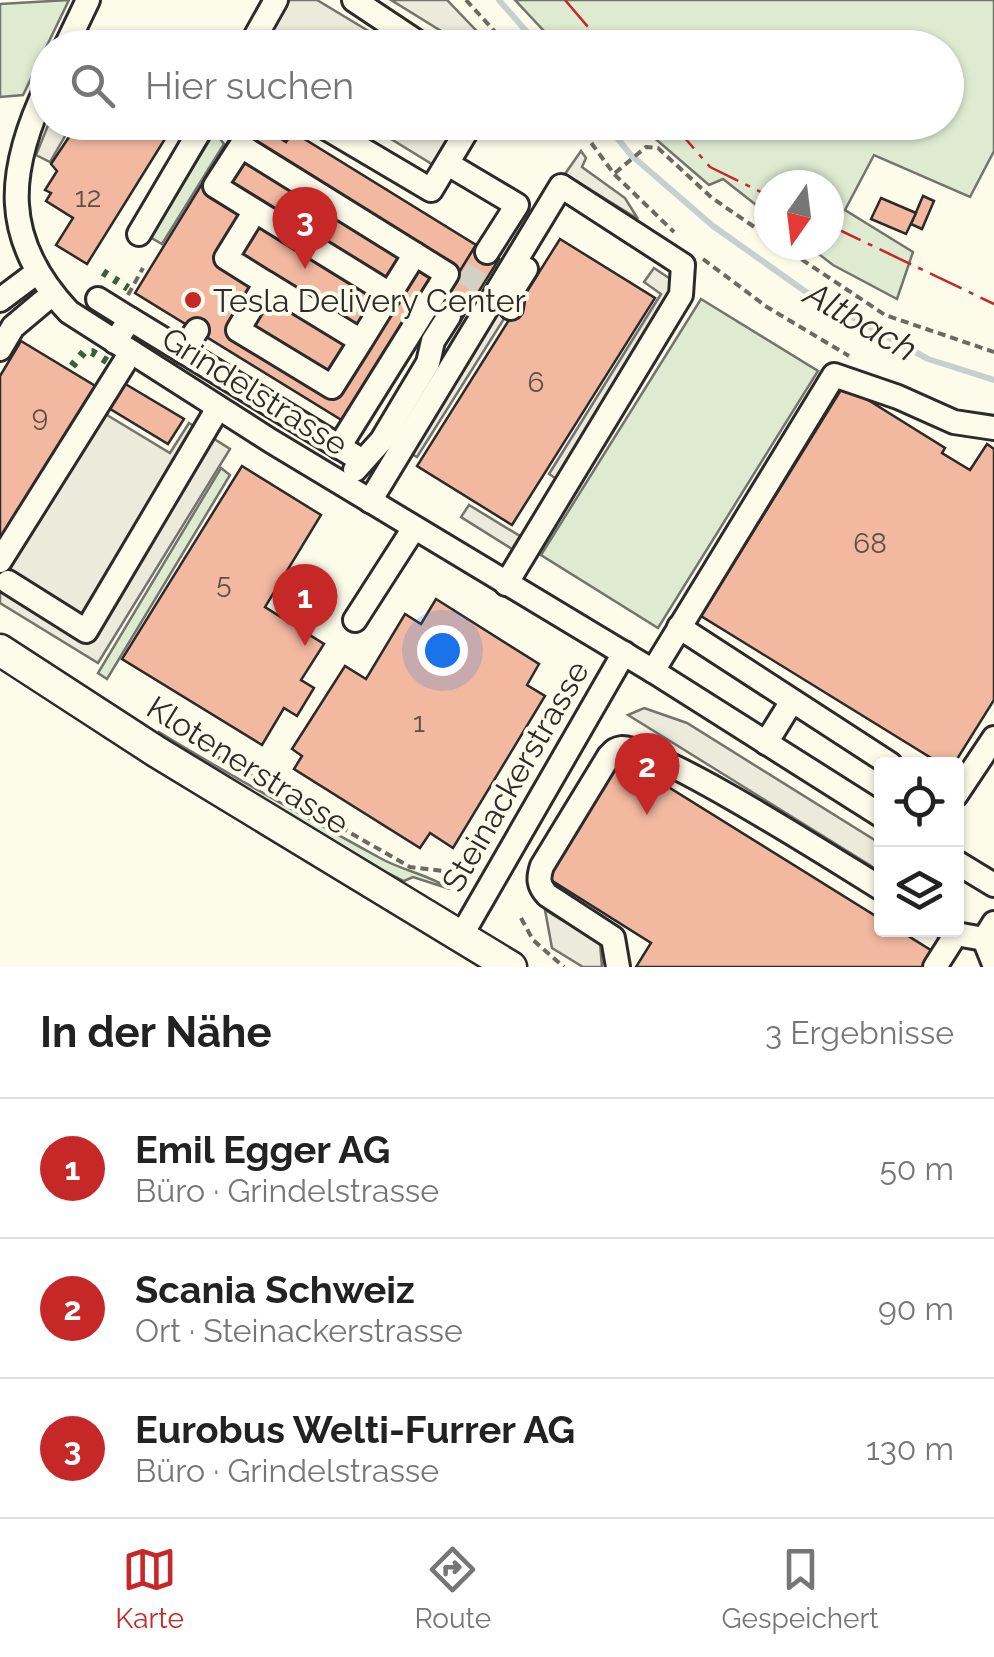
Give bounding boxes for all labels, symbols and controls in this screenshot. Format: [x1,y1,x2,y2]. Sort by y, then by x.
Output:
search box [30,30,964,140]
icon: search [65,58,120,113]
text: Hier suchen [145,63,354,108]
north arrow [754,170,844,260]
house number: 12 [75,181,101,214]
pin: 3 [272,186,338,269]
water label: Altbach [796,272,924,369]
place label: Tesla Delivery Center [213,282,526,319]
marker: Tesla Delivery Center [182,289,204,311]
street label: Grindelstrasse [155,319,355,463]
house number: 6 [528,366,544,399]
house number: 9 [32,400,48,433]
house number: 68 [853,527,887,560]
pin: 1 [272,564,338,646]
house number: 5 [216,567,232,600]
your location [417,625,468,676]
street label: Steinackerstrasse [434,654,596,898]
street label: Klotenerstrasse [140,688,356,842]
house number: 1 [413,706,425,739]
pin: 2 [614,732,680,815]
map controls [874,757,964,937]
button: locate [874,757,964,847]
button: layers [874,847,964,937]
text: In der Nähe [40,1008,272,1057]
text: 3 Ergebnisse [765,1014,954,1051]
text: Emil Egger AG [135,1127,390,1172]
text: 1 [65,1150,80,1187]
text: 50 m [879,1150,954,1187]
text: Büro · Grindelstrasse [135,1172,439,1209]
text: Scania Schweiz [135,1267,415,1312]
text: 2 [63,1290,82,1327]
text: 90 m [878,1290,954,1327]
text: Ort · Steinackerstrasse [135,1312,463,1349]
text: Eurobus Welti-Furrer AG [135,1407,575,1452]
text: 3 [64,1430,81,1467]
text: 130 m [866,1430,954,1467]
text: Büro · Grindelstrasse [135,1452,439,1489]
tab: Karte [115,1542,184,1635]
tab: Route [414,1542,491,1635]
tab: Gespeichert [722,1542,879,1635]

